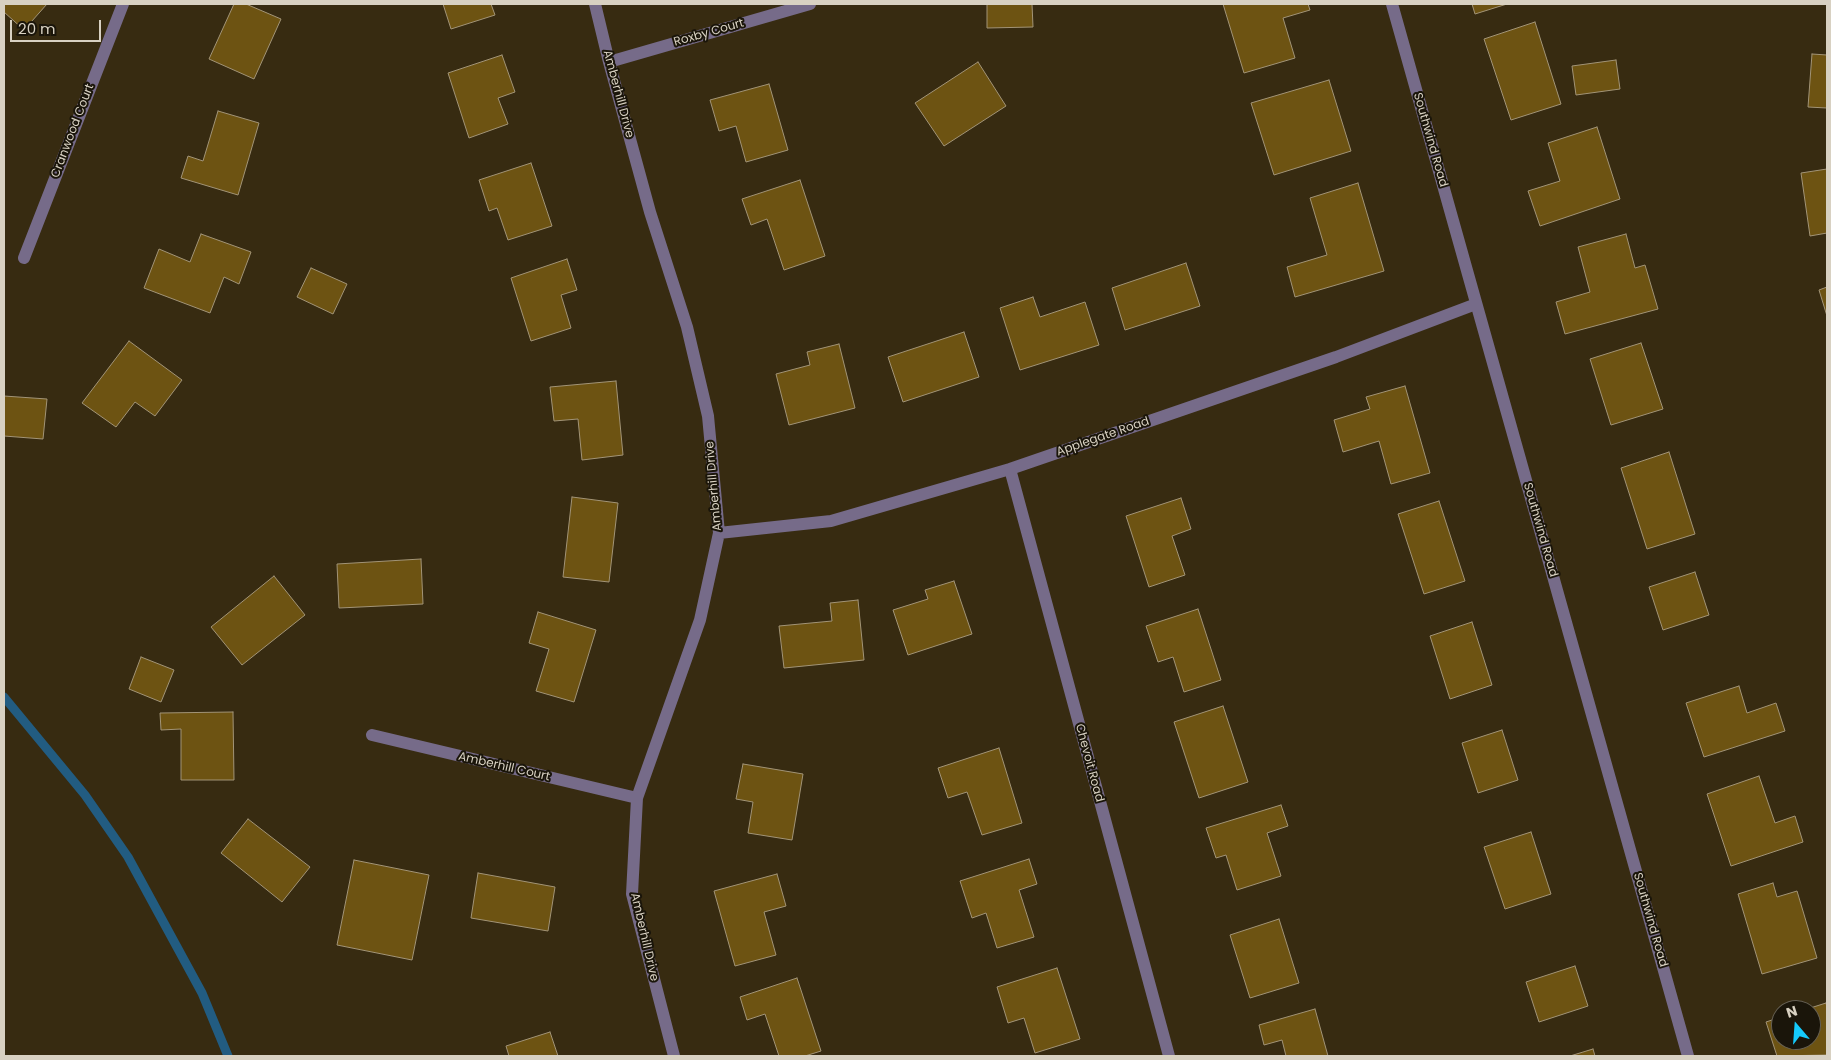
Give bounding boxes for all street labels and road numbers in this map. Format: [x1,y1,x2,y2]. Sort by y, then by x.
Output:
street label: Roxby Court [672,16,746,50]
street label: Amberhill Drive [599,49,637,139]
street label: Cranwood Court [48,82,98,180]
street label: Southwind Road [1410,91,1450,189]
street label: Applegate Road [1055,414,1151,460]
street label: Amberhill Drive [703,440,725,532]
street label: Southwind Road [1520,481,1560,579]
street label: Chevoit Road [1072,722,1106,804]
street label: Amberhill Court [457,749,551,785]
street label: Southwind Road [1630,871,1670,969]
street label: Amberhill Drive [627,891,661,983]

